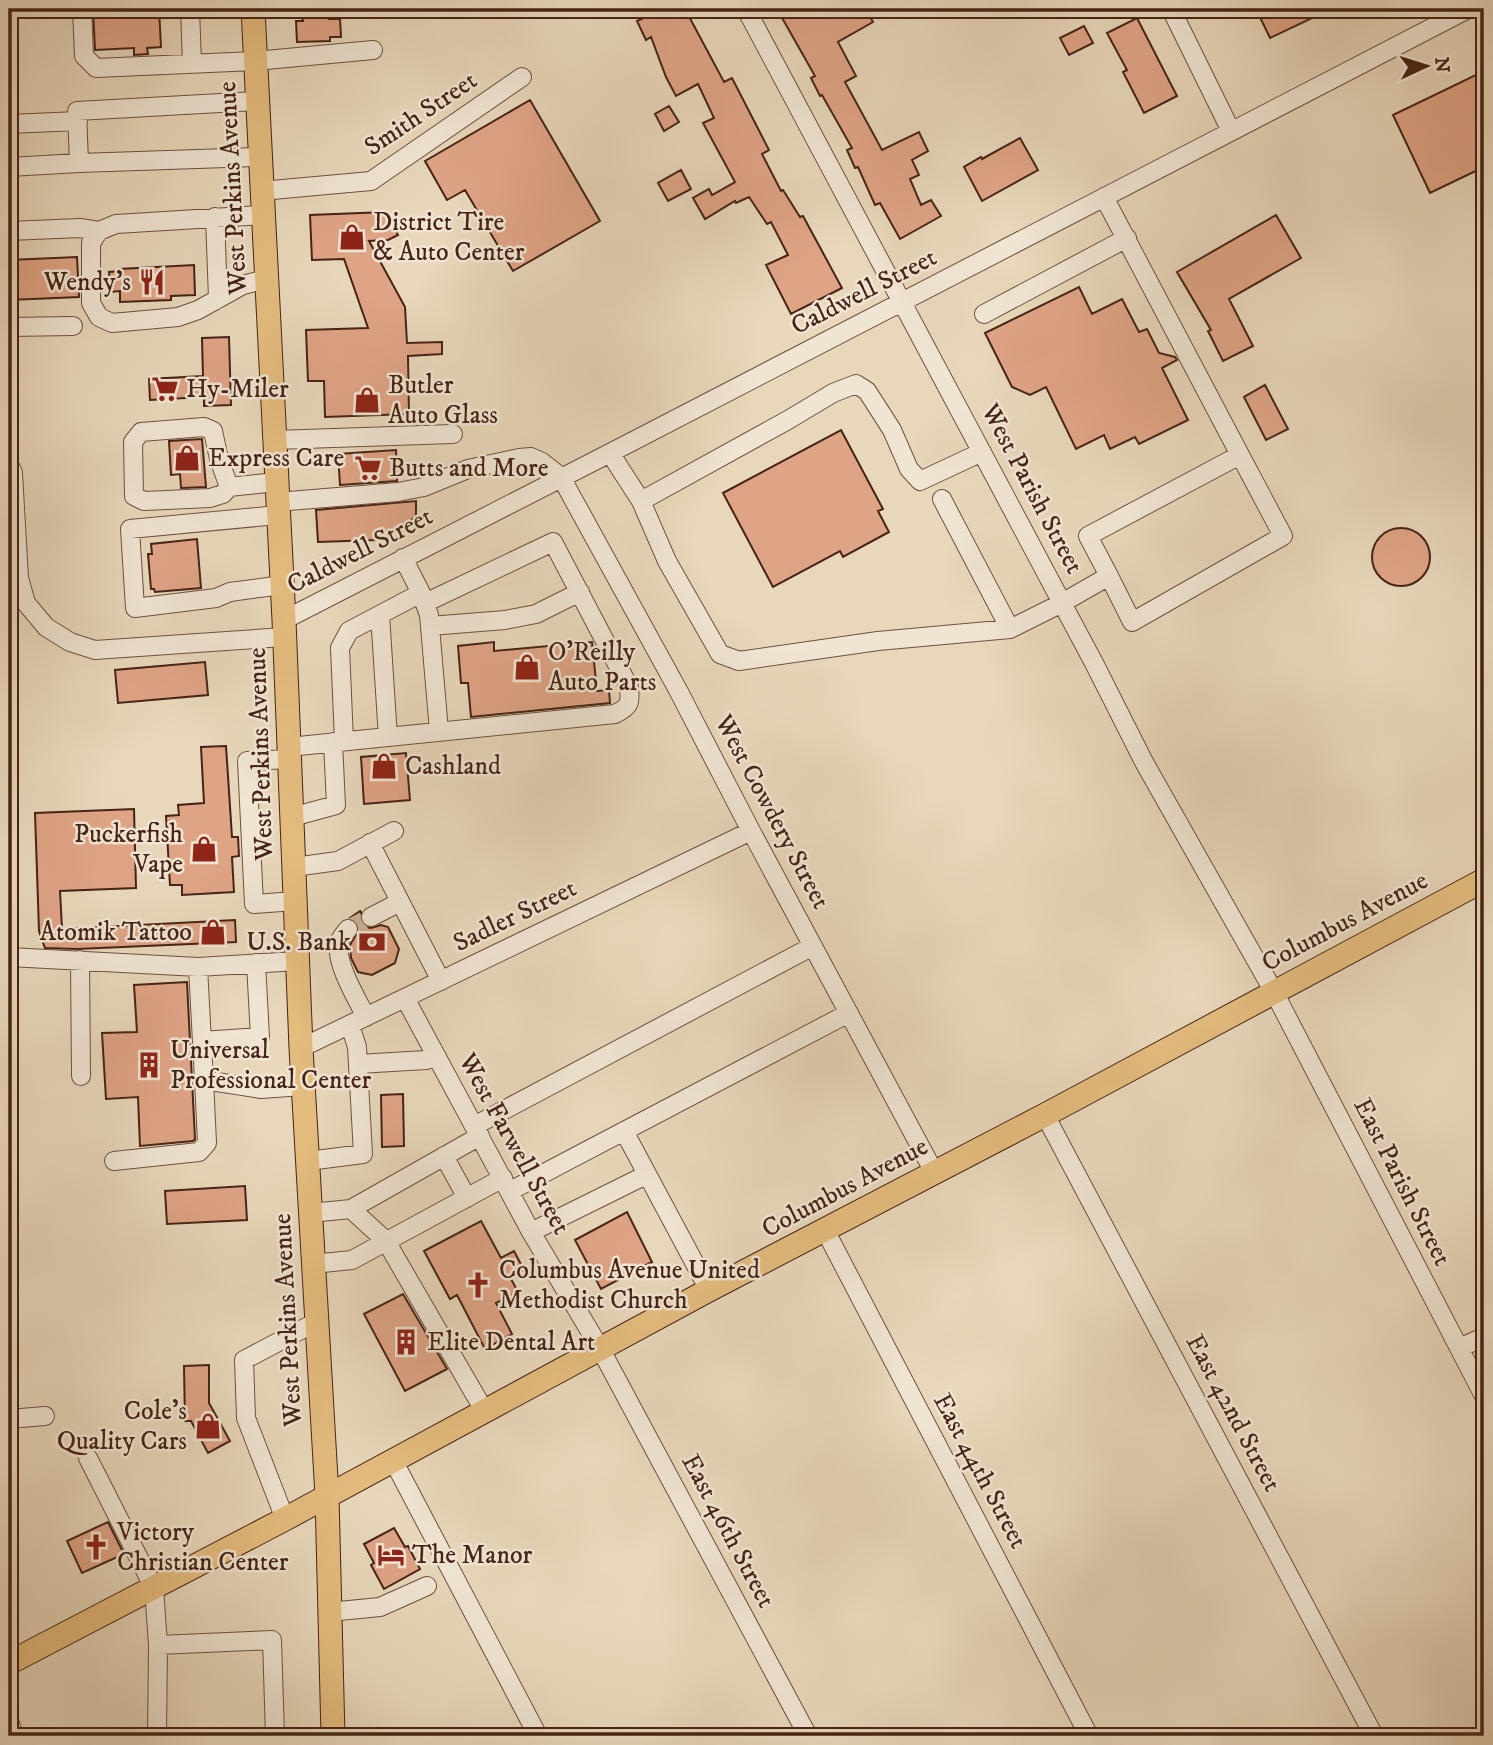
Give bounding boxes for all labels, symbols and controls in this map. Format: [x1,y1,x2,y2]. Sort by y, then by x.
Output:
north arrow [1392,32,1462,102]
text: N [1429,56,1454,74]
street label: Smith Street [358,64,484,164]
street label: West Perkins Avenue [211,81,255,296]
place label: District Tire & Auto Center [373,206,525,269]
shop icon: District Tire & Auto Center [337,222,367,252]
street label: Caldwell Street [786,241,942,343]
place label: Wendy's [43,266,131,299]
restaurant icon: Wendy's [137,267,167,297]
place label: Butler Auto Glass [388,369,498,432]
place label: Hy-Miler [186,373,289,406]
supermarket icon: Hy-Miler [150,374,180,404]
shop icon: Butler Auto Glass [352,385,382,415]
street label: West Parish Street [973,397,1091,580]
place label: Express Care [208,442,344,475]
shop icon: Express Care [172,443,202,473]
place label: Butts and More [389,452,548,485]
supermarket icon: Butts and More [353,453,383,483]
street label: Caldwell Street [282,500,438,602]
place label: O'Reilly Auto Parts [548,636,656,699]
street label: West Perkins Avenue [241,647,281,862]
shop icon: O'Reilly Auto Parts [512,652,542,682]
street label: West Cowdery Street [706,708,837,915]
place label: Cashland [405,750,501,783]
shop icon: Cashland [369,751,399,781]
place label: Puckerfish Vape [74,818,183,881]
shop icon: Puckerfish Vape [189,834,219,864]
street label: Columbus Avenue [1256,864,1434,980]
street label: Sadler Street [448,872,582,960]
place label: Atomik Tattoo [39,916,192,949]
shop icon: Atomik Tattoo [198,917,228,947]
place label: U.S. Bank [246,926,351,959]
bank icon: U.S. Bank [357,927,387,957]
place label: Universal Professional Center [170,1034,372,1097]
street label: West Farwell Street [450,1047,577,1240]
building icon: Universal Professional Center [134,1050,164,1080]
street label: East Parish Street [1346,1093,1458,1271]
street label: Columbus Avenue [756,1130,934,1246]
street label: West Perkins Avenue [266,1213,310,1428]
place label: Columbus Avenue United Methodist Church [499,1254,760,1317]
church icon: Columbus Avenue United Methodist Church [463,1270,493,1300]
place label: Elite Dental Art [427,1326,595,1359]
building icon: Elite Dental Art [391,1327,421,1357]
street label: East 42nd Street [1178,1329,1288,1497]
street label: East 44th Street [925,1388,1035,1554]
place label: Cole's Quality Cars [57,1395,187,1458]
shop icon: Cole's Quality Cars [193,1411,223,1441]
street label: East 46th Street [674,1448,782,1614]
place label: Victory Christian Center [116,1516,289,1579]
church icon: Victory Christian Center [81,1532,111,1562]
place label: The Manor [412,1539,532,1572]
hotel icon: The Manor [376,1540,406,1570]

